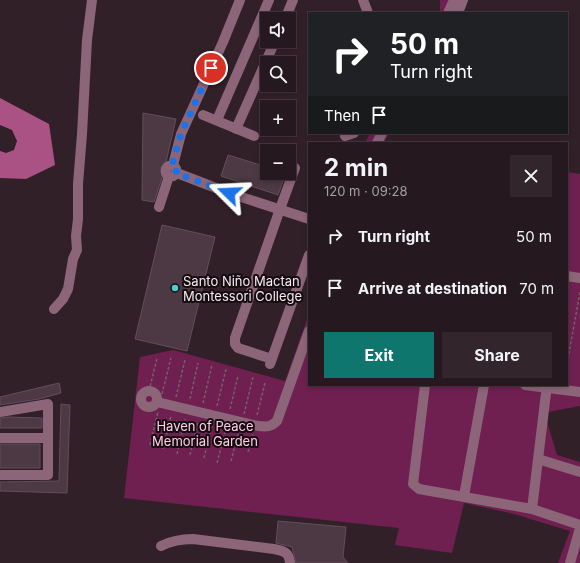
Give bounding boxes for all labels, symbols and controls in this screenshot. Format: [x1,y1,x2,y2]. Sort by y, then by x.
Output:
map controls [260,12,296,180]
button: sound [260,12,296,48]
text: 50 m [390,27,459,61]
icon: right [324,28,376,80]
pin [194,51,228,85]
button: search [260,56,296,92]
icon: arrive [200,57,222,79]
text: Turn right [390,61,473,82]
button: + [260,100,296,136]
icon: arrive [368,104,390,126]
text: Then [324,106,360,125]
button: − [260,144,296,180]
text: 2 min [324,153,388,182]
button: close [510,155,552,197]
position arrow [208,172,250,214]
text: 120 m · 09:28 [324,183,408,199]
icon: right [324,225,346,247]
text: Turn right [358,227,430,246]
text: 50 m [516,227,552,246]
place label: Santo Niño Mactan Montessori College [183,273,302,304]
icon: arrive [324,277,346,299]
text: Arrive at destination [358,279,507,298]
text: 70 m [519,279,554,298]
marker: Santo Niño Mactan Montessori College [170,283,180,293]
button: Exit [324,332,434,378]
button: Share [442,332,552,378]
park label: Haven of Peace Memorial Garden [152,418,258,449]

